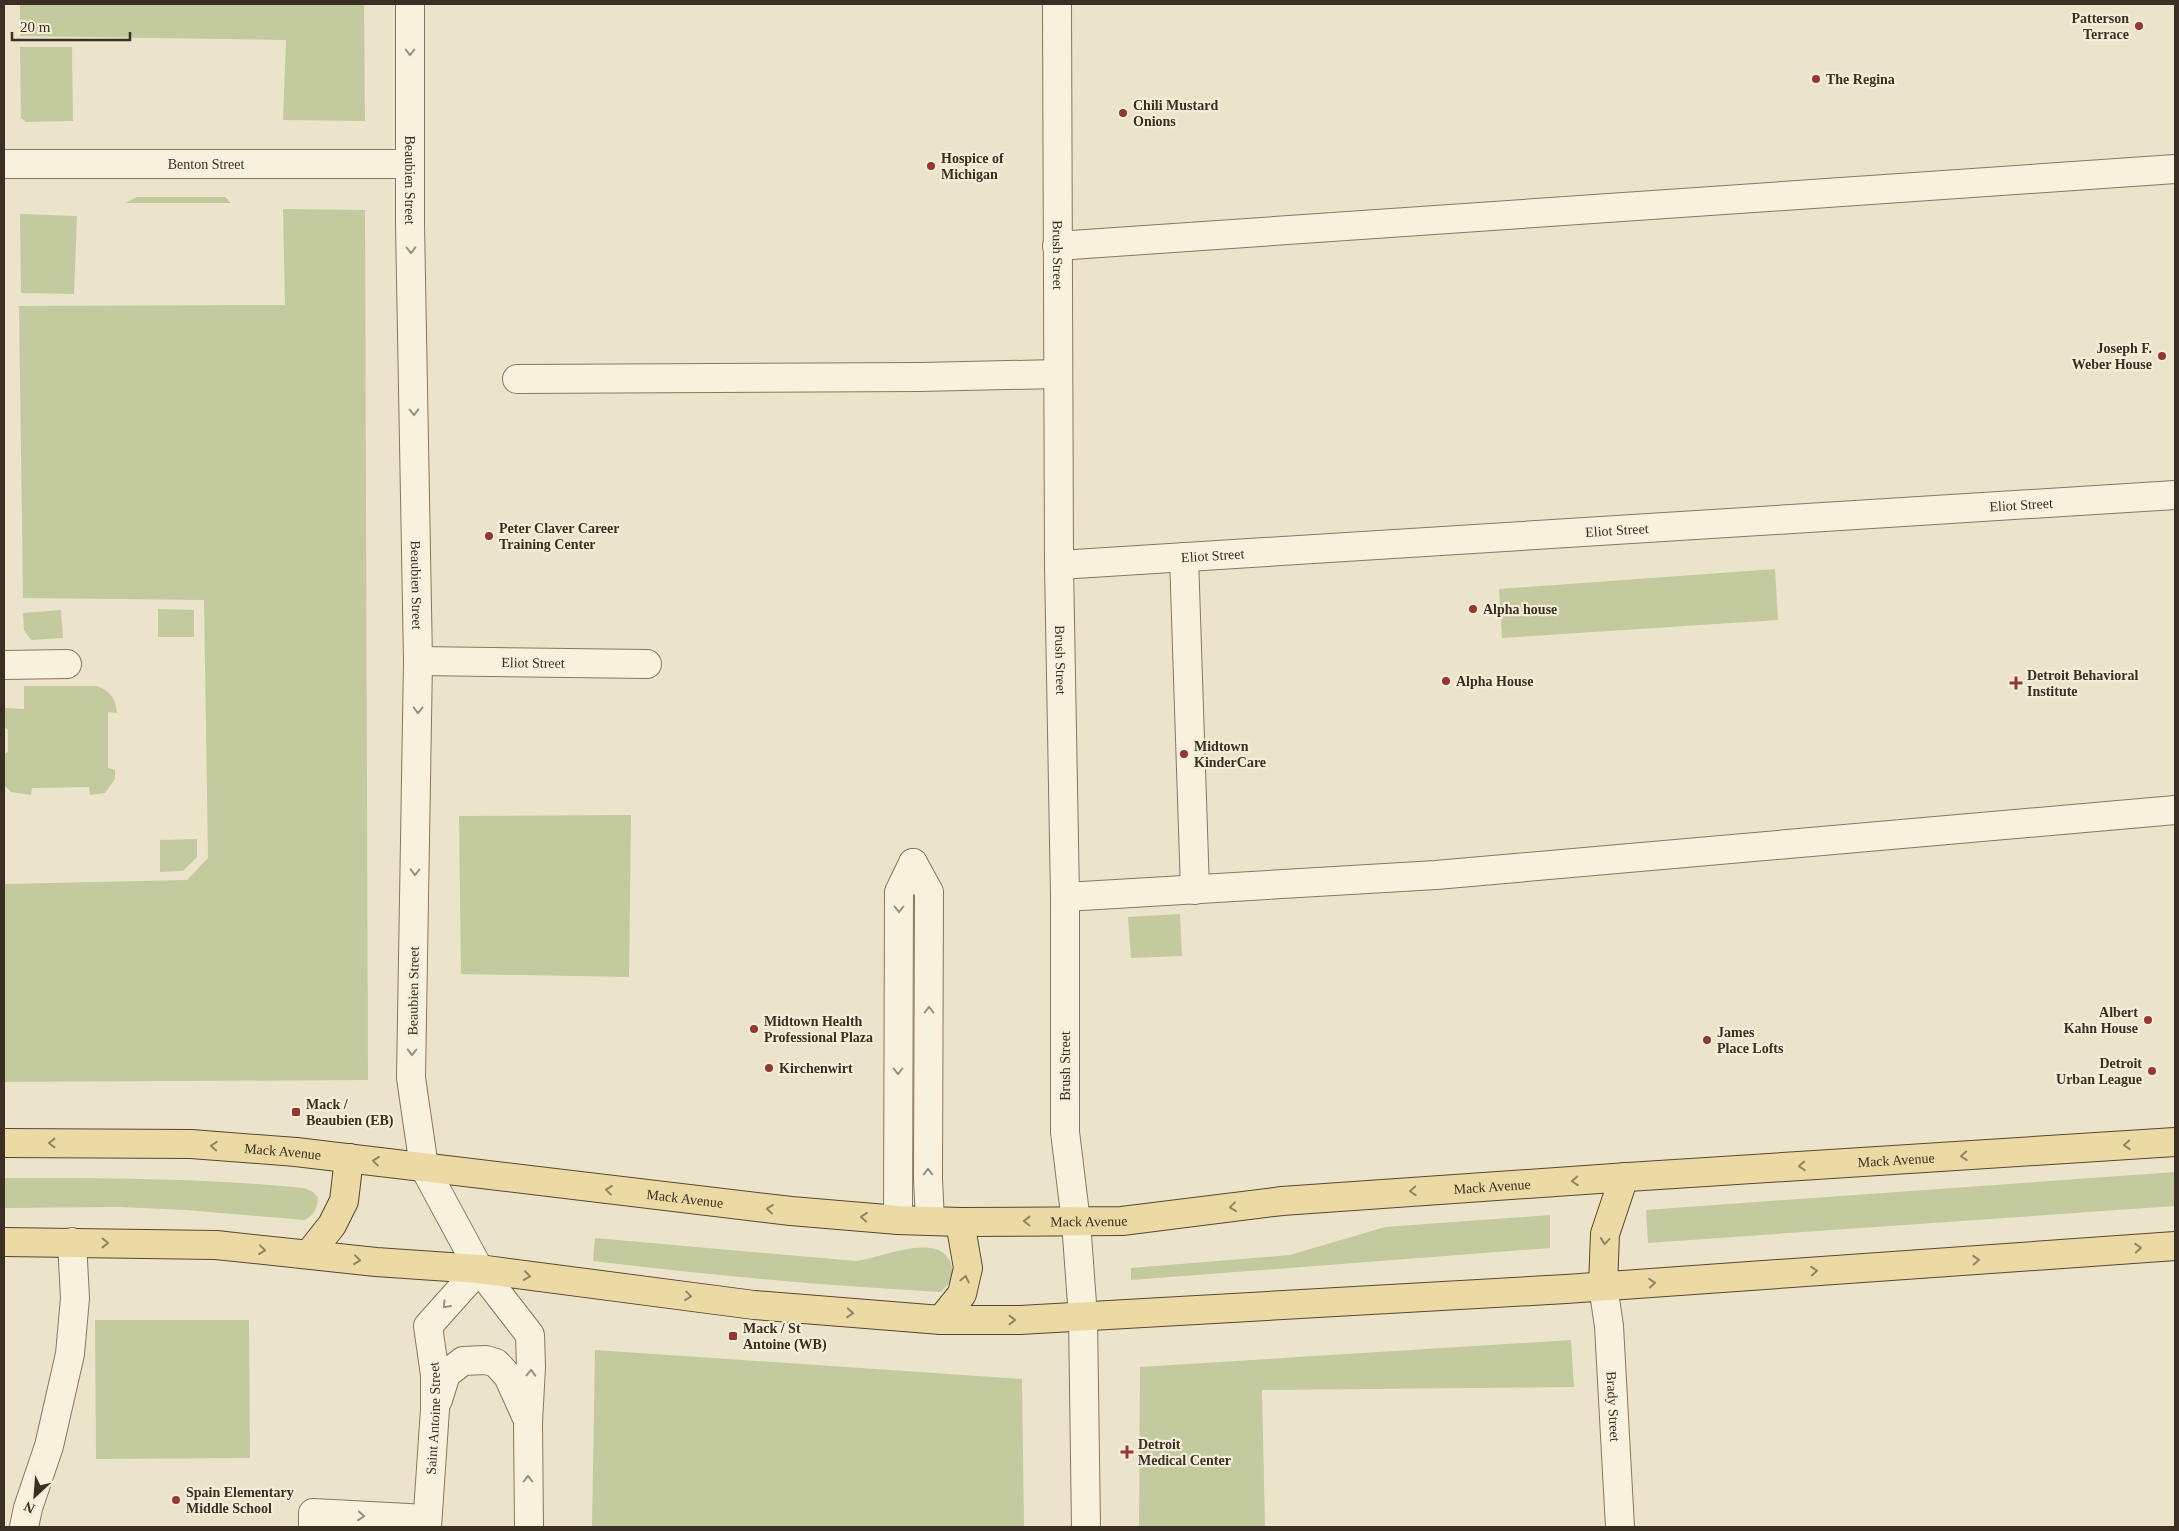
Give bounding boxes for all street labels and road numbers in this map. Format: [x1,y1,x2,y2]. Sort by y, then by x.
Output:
street label: Beaubien Street [402,135,417,225]
street label: Benton Street [168,157,244,172]
street label: Brush Street [1050,220,1065,290]
street label: Eliot Street [1989,496,2053,515]
street label: Eliot Street [1585,521,1649,540]
street label: Beaubien Street [408,540,424,630]
street label: Eliot Street [1181,546,1245,565]
street label: Brush Street [1052,625,1068,695]
street label: Eliot Street [501,655,565,671]
street label: Beaubien Street [405,946,422,1036]
street label: Brush Street [1058,1031,1073,1101]
street label: Mack Avenue [244,1141,322,1163]
street label: Mack Avenue [1857,1150,1935,1170]
street label: Mack Avenue [1453,1177,1531,1197]
street label: Mack Avenue [646,1187,724,1211]
street label: Mack Avenue [1050,1213,1128,1229]
street label: Saint Antoine Street [424,1361,443,1475]
street label: Brady Street [1603,1371,1622,1442]

